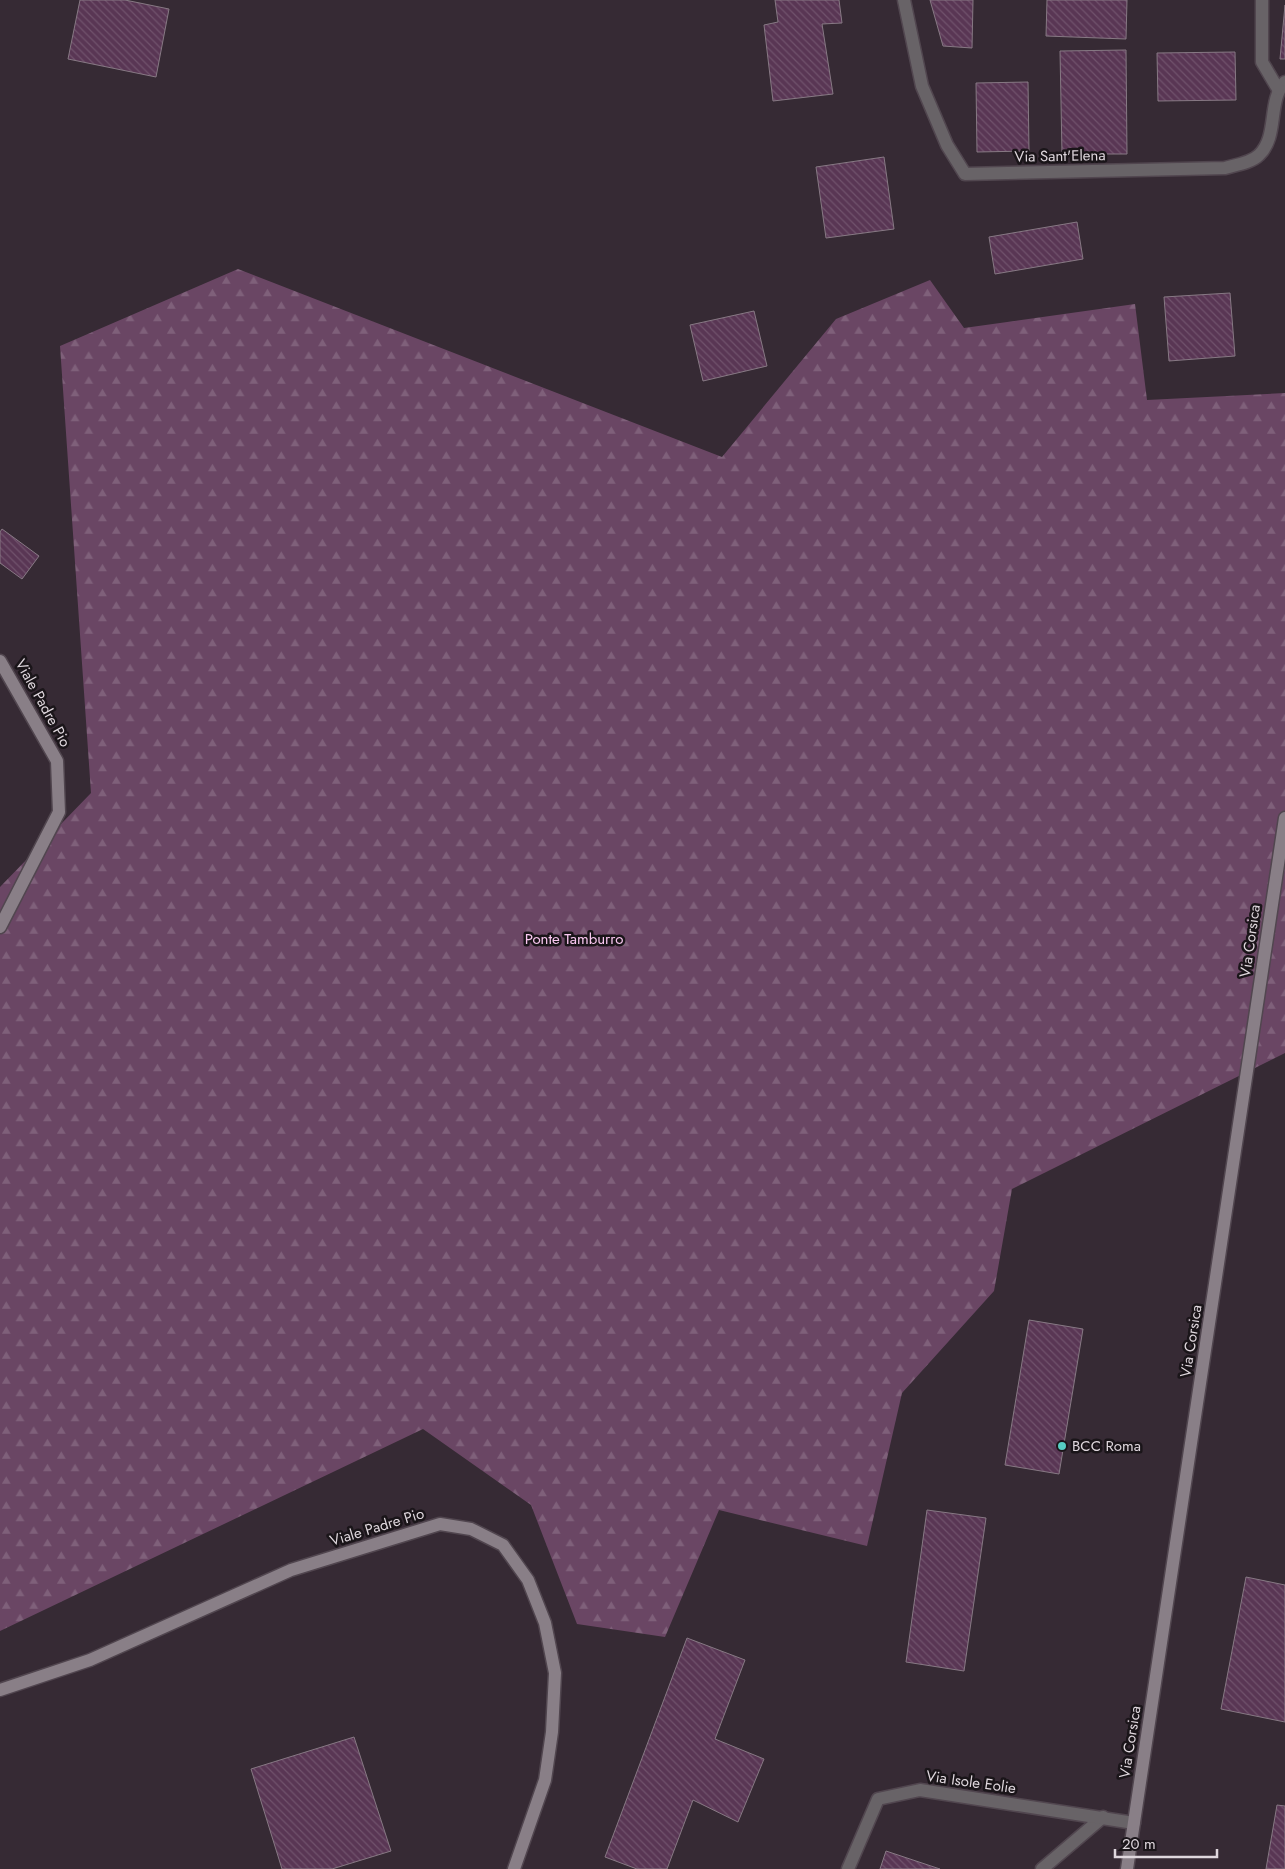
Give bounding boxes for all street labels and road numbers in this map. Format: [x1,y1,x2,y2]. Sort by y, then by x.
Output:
street label: Via Sant'Elena [1014,144,1106,168]
street label: Viale Padre Pio [10,655,76,751]
street label: Via Corsica [1234,903,1266,979]
street label: Via Corsica [1174,1303,1208,1379]
street label: Viale Padre Pio [327,1502,427,1552]
street label: Via Corsica [1113,1704,1147,1780]
street label: Via Isole Eolie [925,1765,1018,1799]

